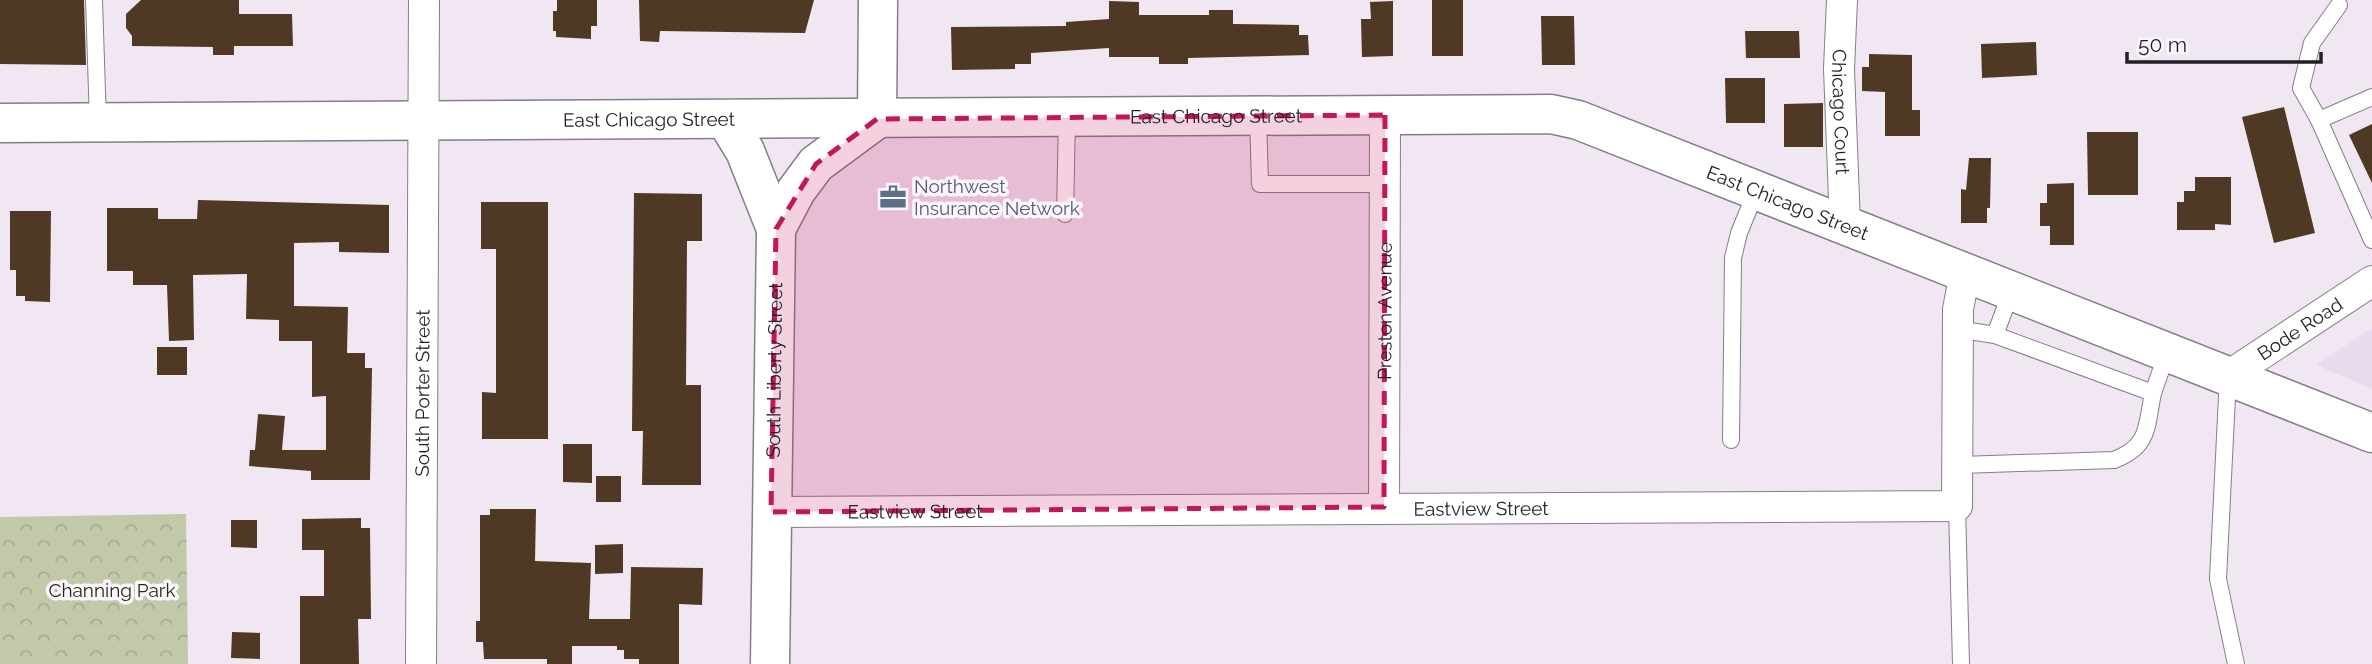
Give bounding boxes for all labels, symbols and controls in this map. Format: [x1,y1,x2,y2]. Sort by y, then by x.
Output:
scale bar [2127,21,2321,65]
text: 50 m [2138,32,2187,57]
street label: Chicago Court [1828,49,1854,176]
street label: East Chicago Street [1130,104,1303,127]
street label: East Chicago Street [563,108,736,131]
street label: East Chicago Street [1704,161,1872,245]
place label: Northwest Insurance Network [914,175,1080,219]
office icon: Northwest Insurance Network [878,182,908,212]
street label: Preston Avenue [1373,242,1396,380]
street label: South Liberty Street [762,282,786,458]
street label: Bode Road [2253,293,2347,365]
street label: South Porter Street [411,309,434,477]
street label: Eastview Street [1413,497,1549,520]
street label: Eastview Street [847,500,983,523]
park label: Channing Park [48,579,176,601]

